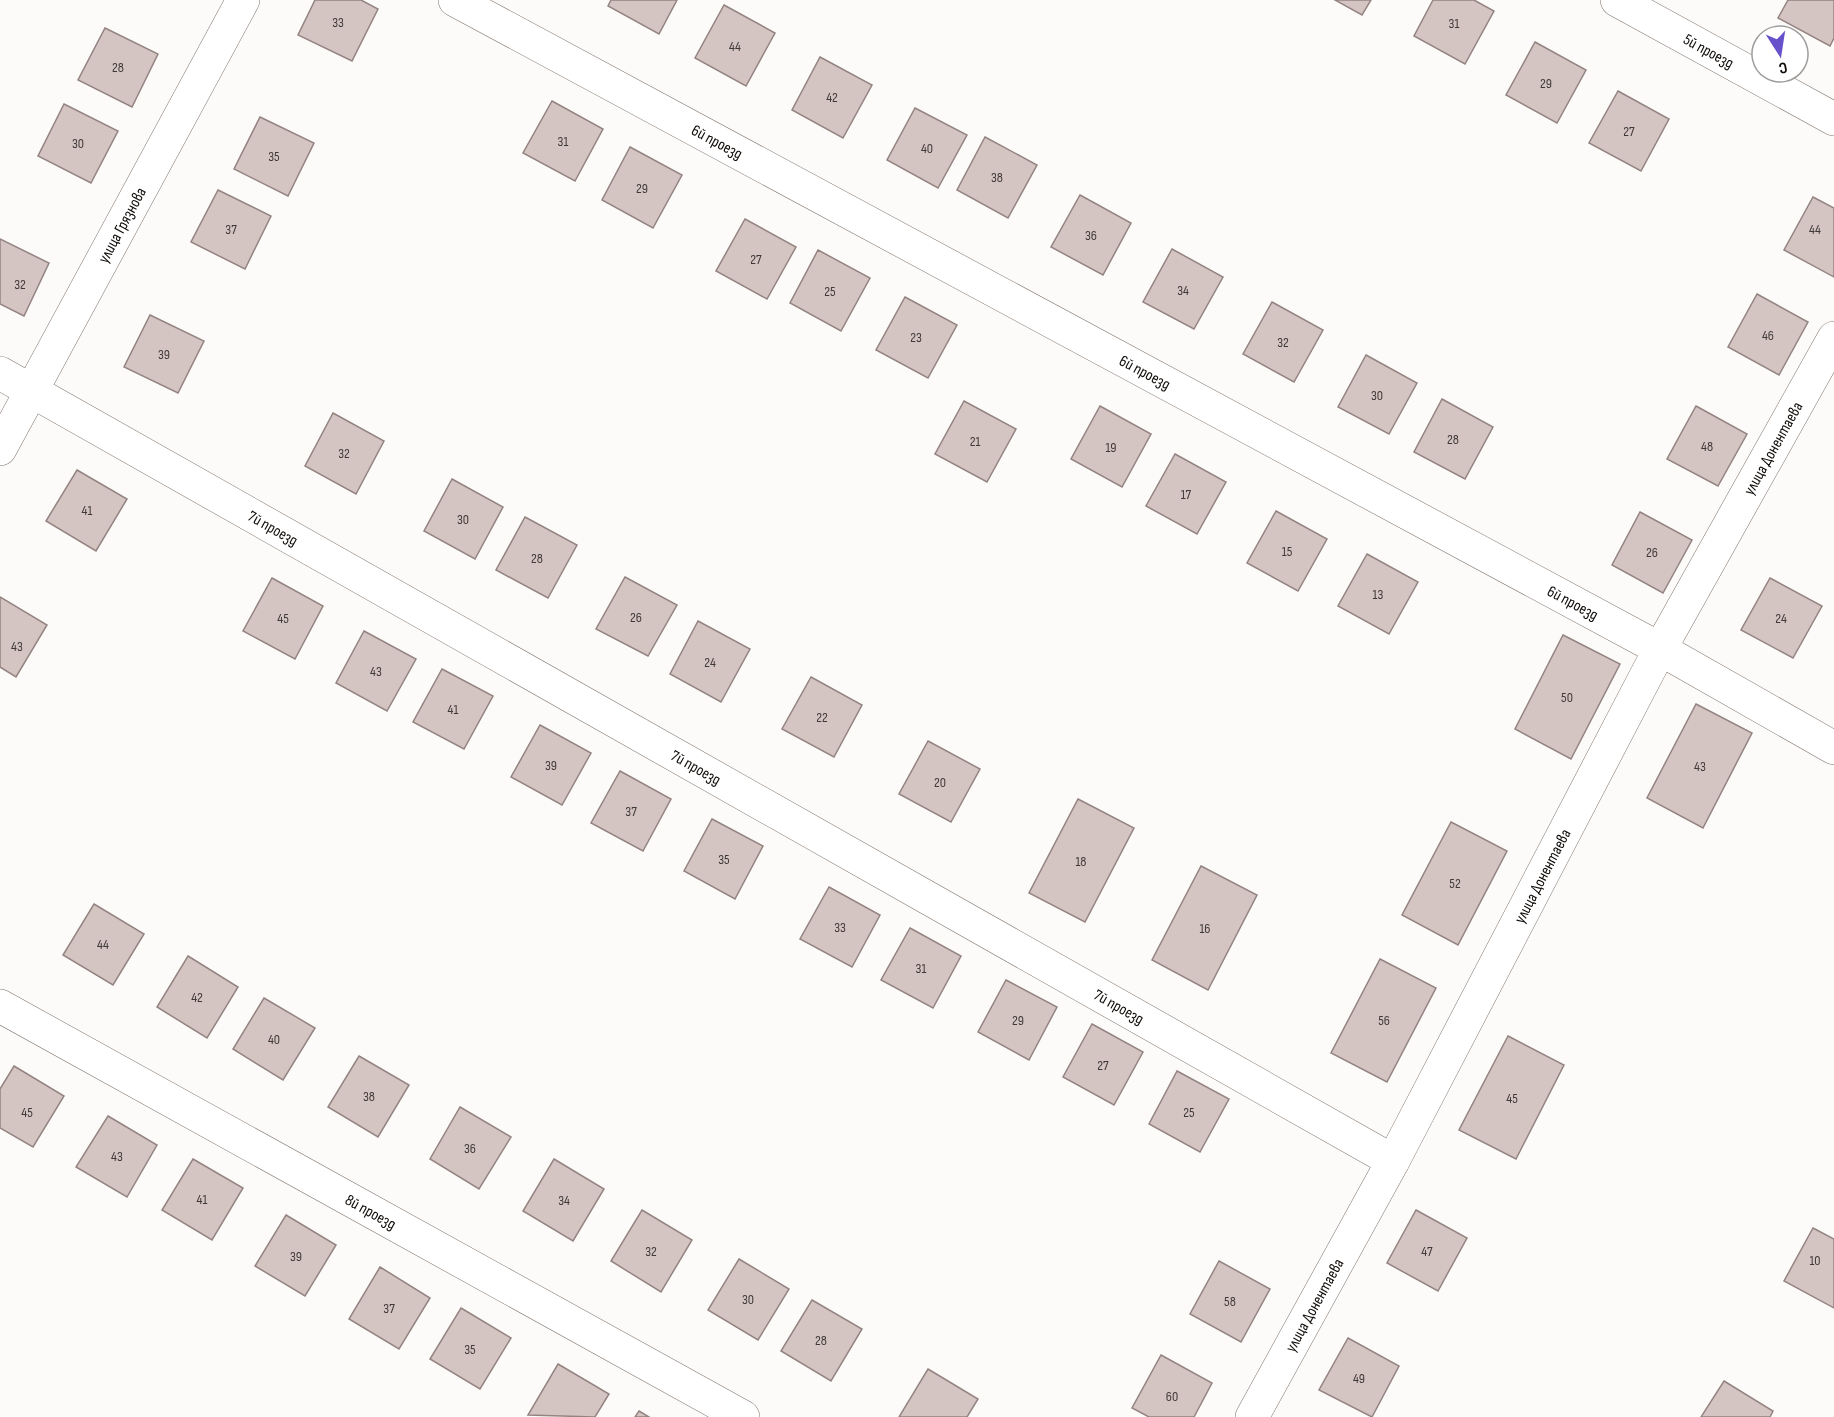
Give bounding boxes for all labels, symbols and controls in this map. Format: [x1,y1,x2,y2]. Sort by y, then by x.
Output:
house number: 33 [332,14,344,31]
house number: 31 [1449,15,1459,32]
north arrow [1750,24,1810,84]
street label: 5й проезд [1680,30,1737,73]
house number: 44 [729,38,741,55]
text: С [1777,57,1789,77]
house number: 28 [112,59,124,76]
house number: 29 [1540,75,1552,92]
house number: 42 [826,89,838,106]
street label: 6й проезд [688,121,745,164]
house number: 27 [1623,123,1635,140]
house number: 31 [558,133,568,150]
house number: 30 [72,135,84,152]
house number: 40 [921,140,933,157]
house number: 35 [268,148,280,165]
house number: 38 [991,169,1003,186]
house number: 29 [636,180,648,197]
street label: улица Грязнова [95,184,151,267]
house number: 37 [225,221,237,238]
house number: 44 [1809,221,1821,238]
house number: 36 [1085,227,1097,244]
house number: 27 [750,251,762,268]
house number: 32 [14,276,26,293]
house number: 34 [1177,282,1189,299]
house number: 25 [824,283,836,300]
house number: 46 [1762,327,1774,344]
house number: 23 [910,329,922,346]
house number: 32 [1277,334,1289,351]
house number: 39 [158,346,170,363]
street label: 6й проезд [1116,352,1173,395]
house number: 30 [1371,387,1383,404]
street label: улица Донентаева [1740,399,1807,499]
house number: 28 [1447,431,1459,448]
house number: 21 [970,433,980,450]
house number: 48 [1701,438,1713,455]
house number: 19 [1105,439,1117,456]
house number: 32 [338,445,350,462]
house number: 17 [1181,486,1192,503]
house number: 41 [82,502,92,519]
street label: 7й проезд [244,507,301,551]
house number: 30 [457,511,469,528]
house number: 15 [1282,543,1293,560]
house number: 26 [1646,544,1658,561]
house number: 28 [531,550,543,567]
street label: 6й проезд [1544,582,1601,625]
house number: 13 [1373,586,1384,603]
house number: 26 [630,609,642,626]
house number: 45 [277,610,289,627]
house number: 24 [1775,610,1787,627]
house number: 43 [11,638,23,655]
house number: 24 [704,654,716,671]
house number: 43 [370,663,382,680]
house number: 50 [1561,689,1573,706]
house number: 41 [448,701,458,718]
house number: 22 [816,709,828,726]
street label: 7й проезд [667,746,724,790]
house number: 39 [545,757,557,774]
house number: 43 [1694,758,1706,775]
house number: 20 [934,774,946,791]
house number: 37 [625,803,637,820]
street label: улица Донентаева [1511,826,1576,927]
house number: 35 [718,851,730,868]
house number: 18 [1075,853,1087,870]
house number: 52 [1449,875,1461,892]
house number: 33 [834,919,846,936]
house number: 16 [1199,920,1211,937]
house number: 44 [97,936,109,953]
house number: 31 [916,960,926,977]
street label: 7й проезд [1090,986,1147,1029]
house number: 42 [191,989,203,1006]
house number: 29 [1012,1012,1024,1029]
house number: 56 [1378,1012,1390,1029]
house number: 40 [268,1031,280,1048]
house number: 27 [1097,1057,1109,1074]
house number: 38 [363,1088,375,1105]
house number: 45 [1506,1090,1518,1107]
house number: 45 [21,1104,33,1121]
house number: 25 [1183,1104,1195,1121]
house number: 36 [464,1140,476,1157]
house number: 43 [111,1148,123,1165]
house number: 41 [197,1191,207,1208]
street label: 8й проезд [342,1191,399,1234]
house number: 34 [558,1192,570,1209]
house number: 32 [645,1243,657,1260]
house number: 47 [1421,1243,1433,1260]
house number: 39 [290,1248,302,1265]
house number: 10 [1809,1252,1821,1269]
street label: улица Донентаева [1282,1256,1348,1356]
house number: 30 [742,1291,754,1308]
house number: 58 [1224,1293,1236,1310]
house number: 37 [383,1300,395,1317]
house number: 28 [815,1332,827,1349]
house number: 35 [464,1341,476,1358]
house number: 49 [1353,1370,1365,1387]
house number: 60 [1166,1388,1178,1405]

